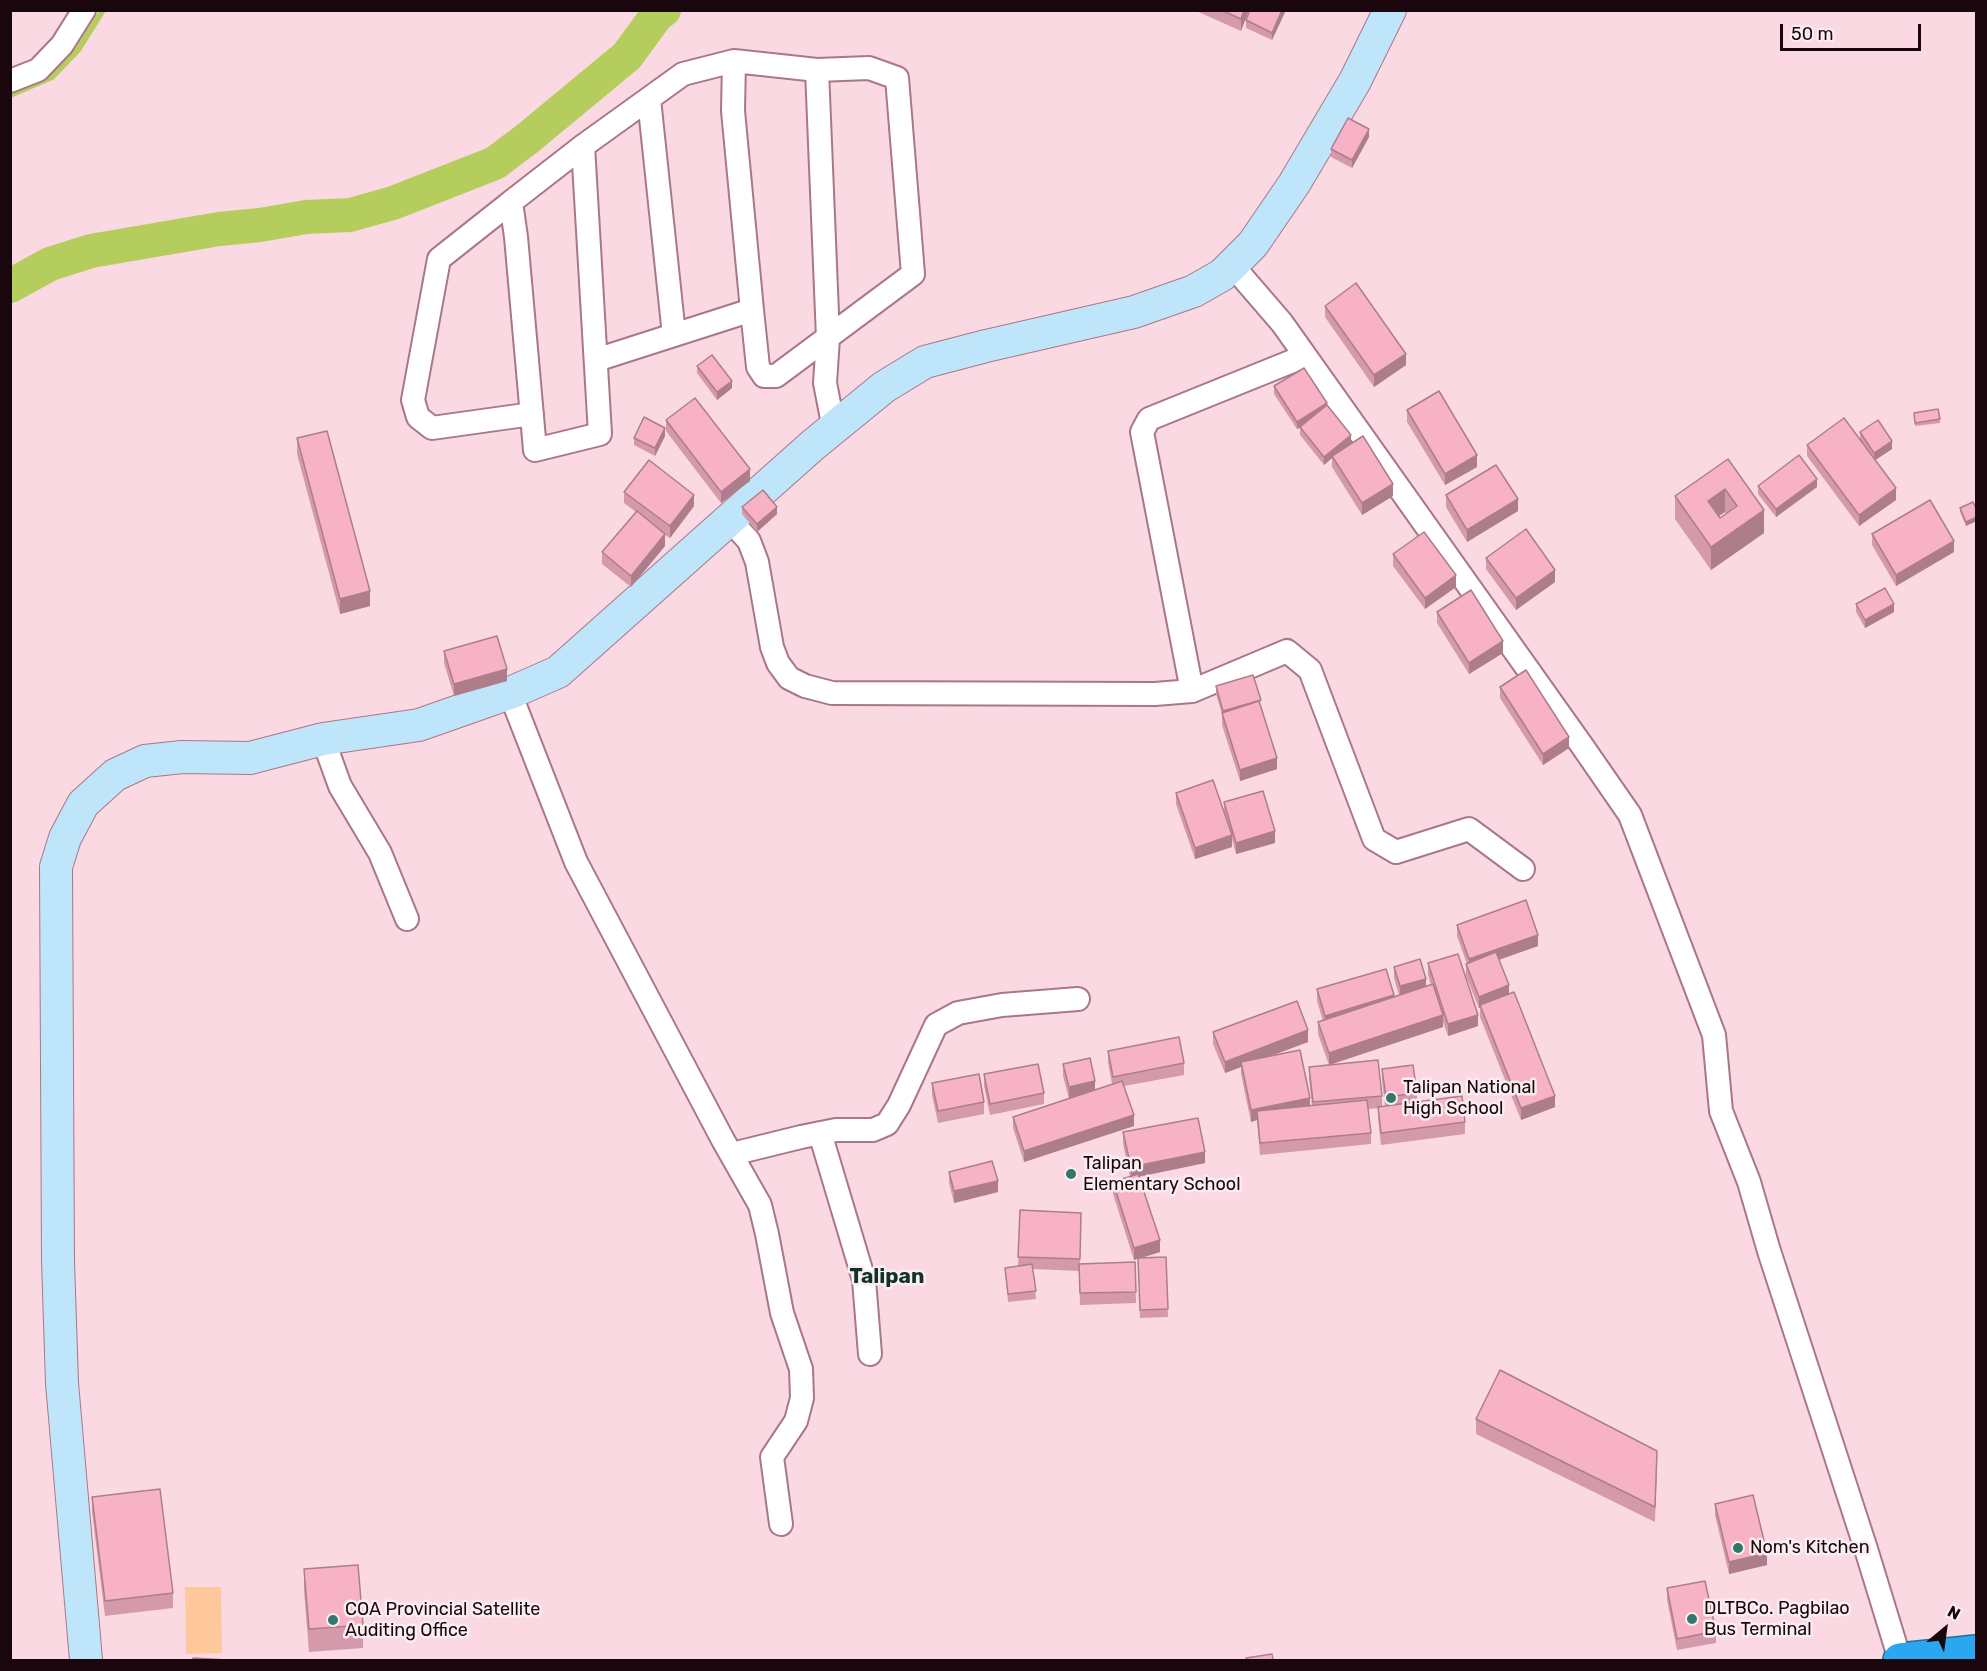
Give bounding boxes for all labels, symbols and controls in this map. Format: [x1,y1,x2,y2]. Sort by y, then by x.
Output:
scale bar [1783,12,1924,50]
text: 50 m [1791,23,1834,45]
place label: Talipan National High School [1403,1077,1536,1120]
marker: Talipan National High School [1384,1091,1398,1105]
place label: Talipan Elementary School [1083,1153,1241,1196]
marker: Talipan Elementary School [1064,1167,1078,1181]
district label: Talipan [850,1264,924,1290]
place label: Nom's Kitchen [1750,1537,1870,1559]
marker: Nom's Kitchen [1731,1541,1745,1555]
place label: DLTBCo. Pagbilao Bus Terminal [1704,1598,1850,1640]
place label: COA Provincial Satellite Auditing Office [345,1599,540,1642]
north arrow [1915,1599,1975,1659]
text: N [1944,1602,1964,1624]
marker: DLTBCo. Pagbilao Bus Terminal [1685,1612,1699,1626]
marker: COA Provincial Satellite Auditing Office [326,1613,340,1627]

